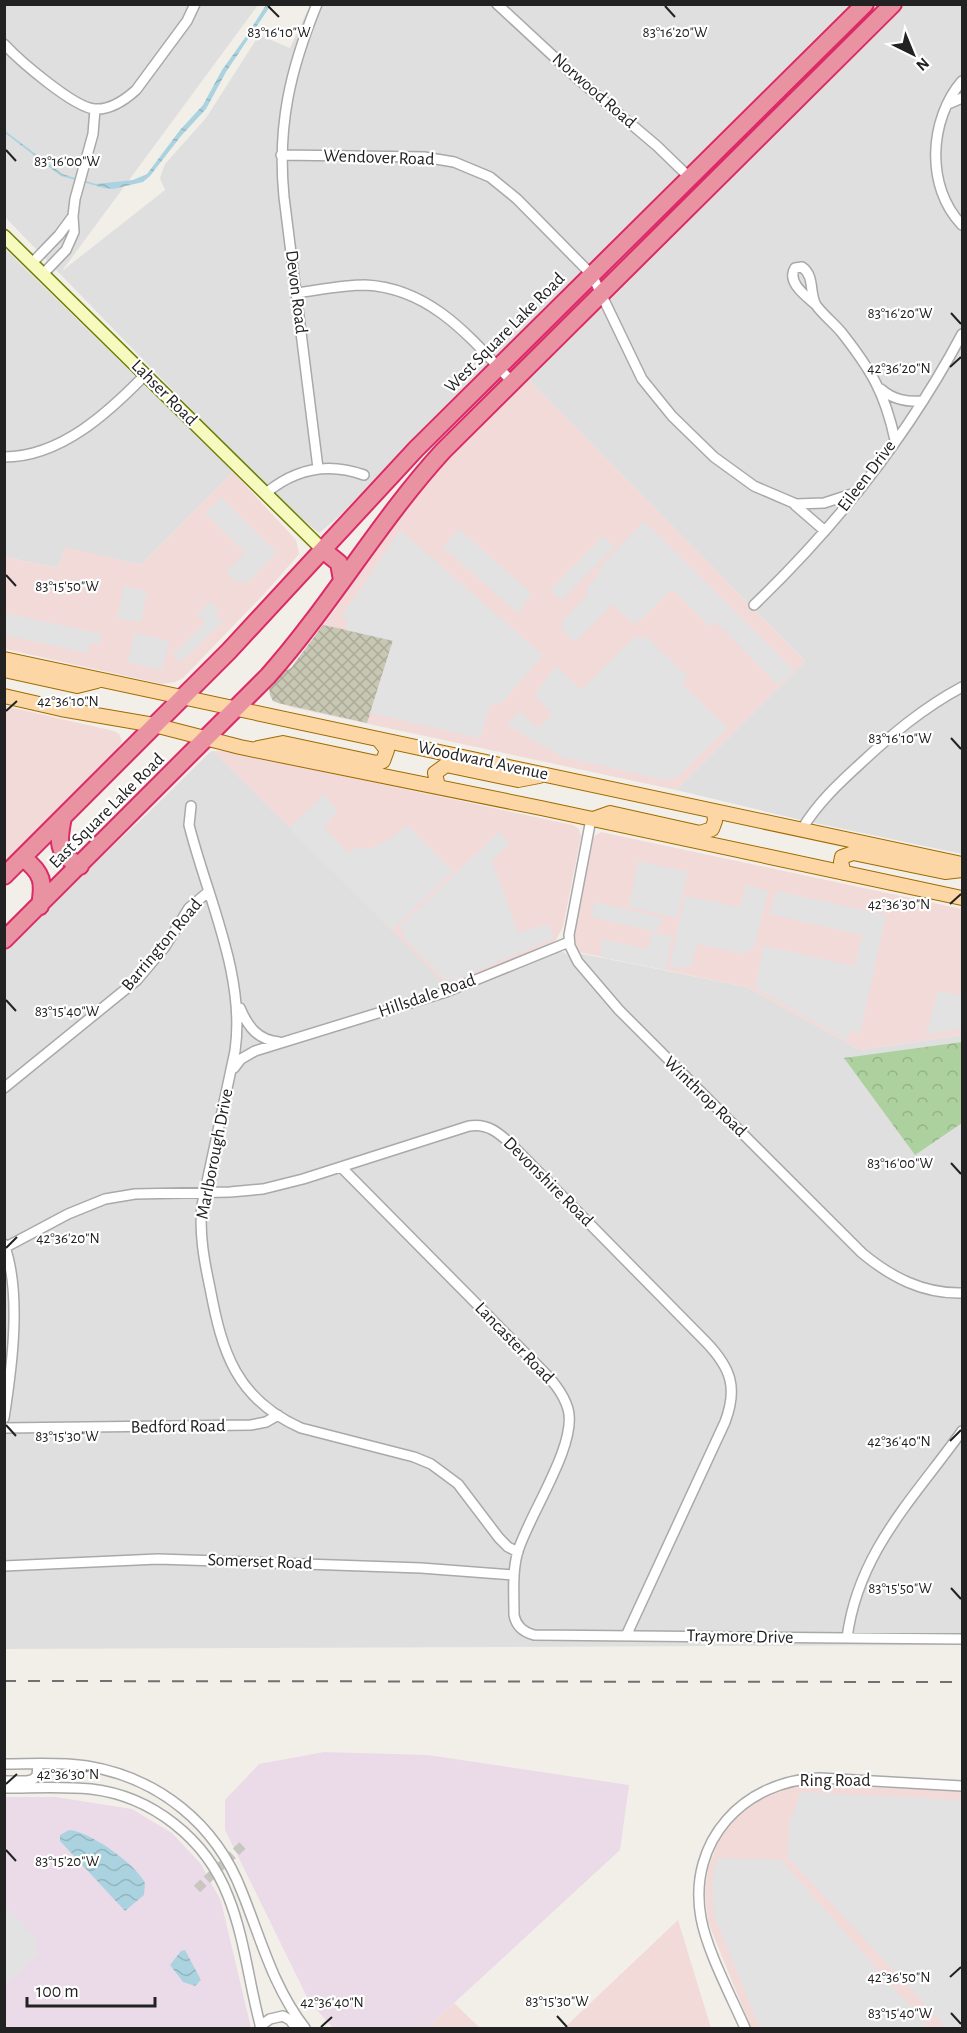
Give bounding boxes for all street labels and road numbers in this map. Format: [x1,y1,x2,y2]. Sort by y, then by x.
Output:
street label: Norwood Road [549,50,639,132]
street label: Wendover Road [323,147,435,169]
street label: Devon Road [282,249,310,335]
street label: West Square Lake Road [442,270,568,396]
street label: Lahser Road [128,357,200,429]
street label: Eileen Drive [835,437,899,515]
street label: Woodward Avenue [416,738,550,784]
street label: East Square Lake Road [46,750,168,872]
street label: Barrington Road [118,896,206,994]
street label: Hillsdale Road [376,971,478,1021]
street label: Winthrop Road [660,1053,750,1141]
street label: Marlborough Drive [194,1087,236,1221]
street label: Devonshire Road [500,1134,596,1230]
street label: Lancaster Road [471,1299,557,1387]
street label: Bedford Road [130,1417,226,1437]
street label: Somerset Road [207,1551,313,1573]
street label: Traymore Drive [687,1627,793,1647]
street label: Ring Road [799,1772,871,1790]

